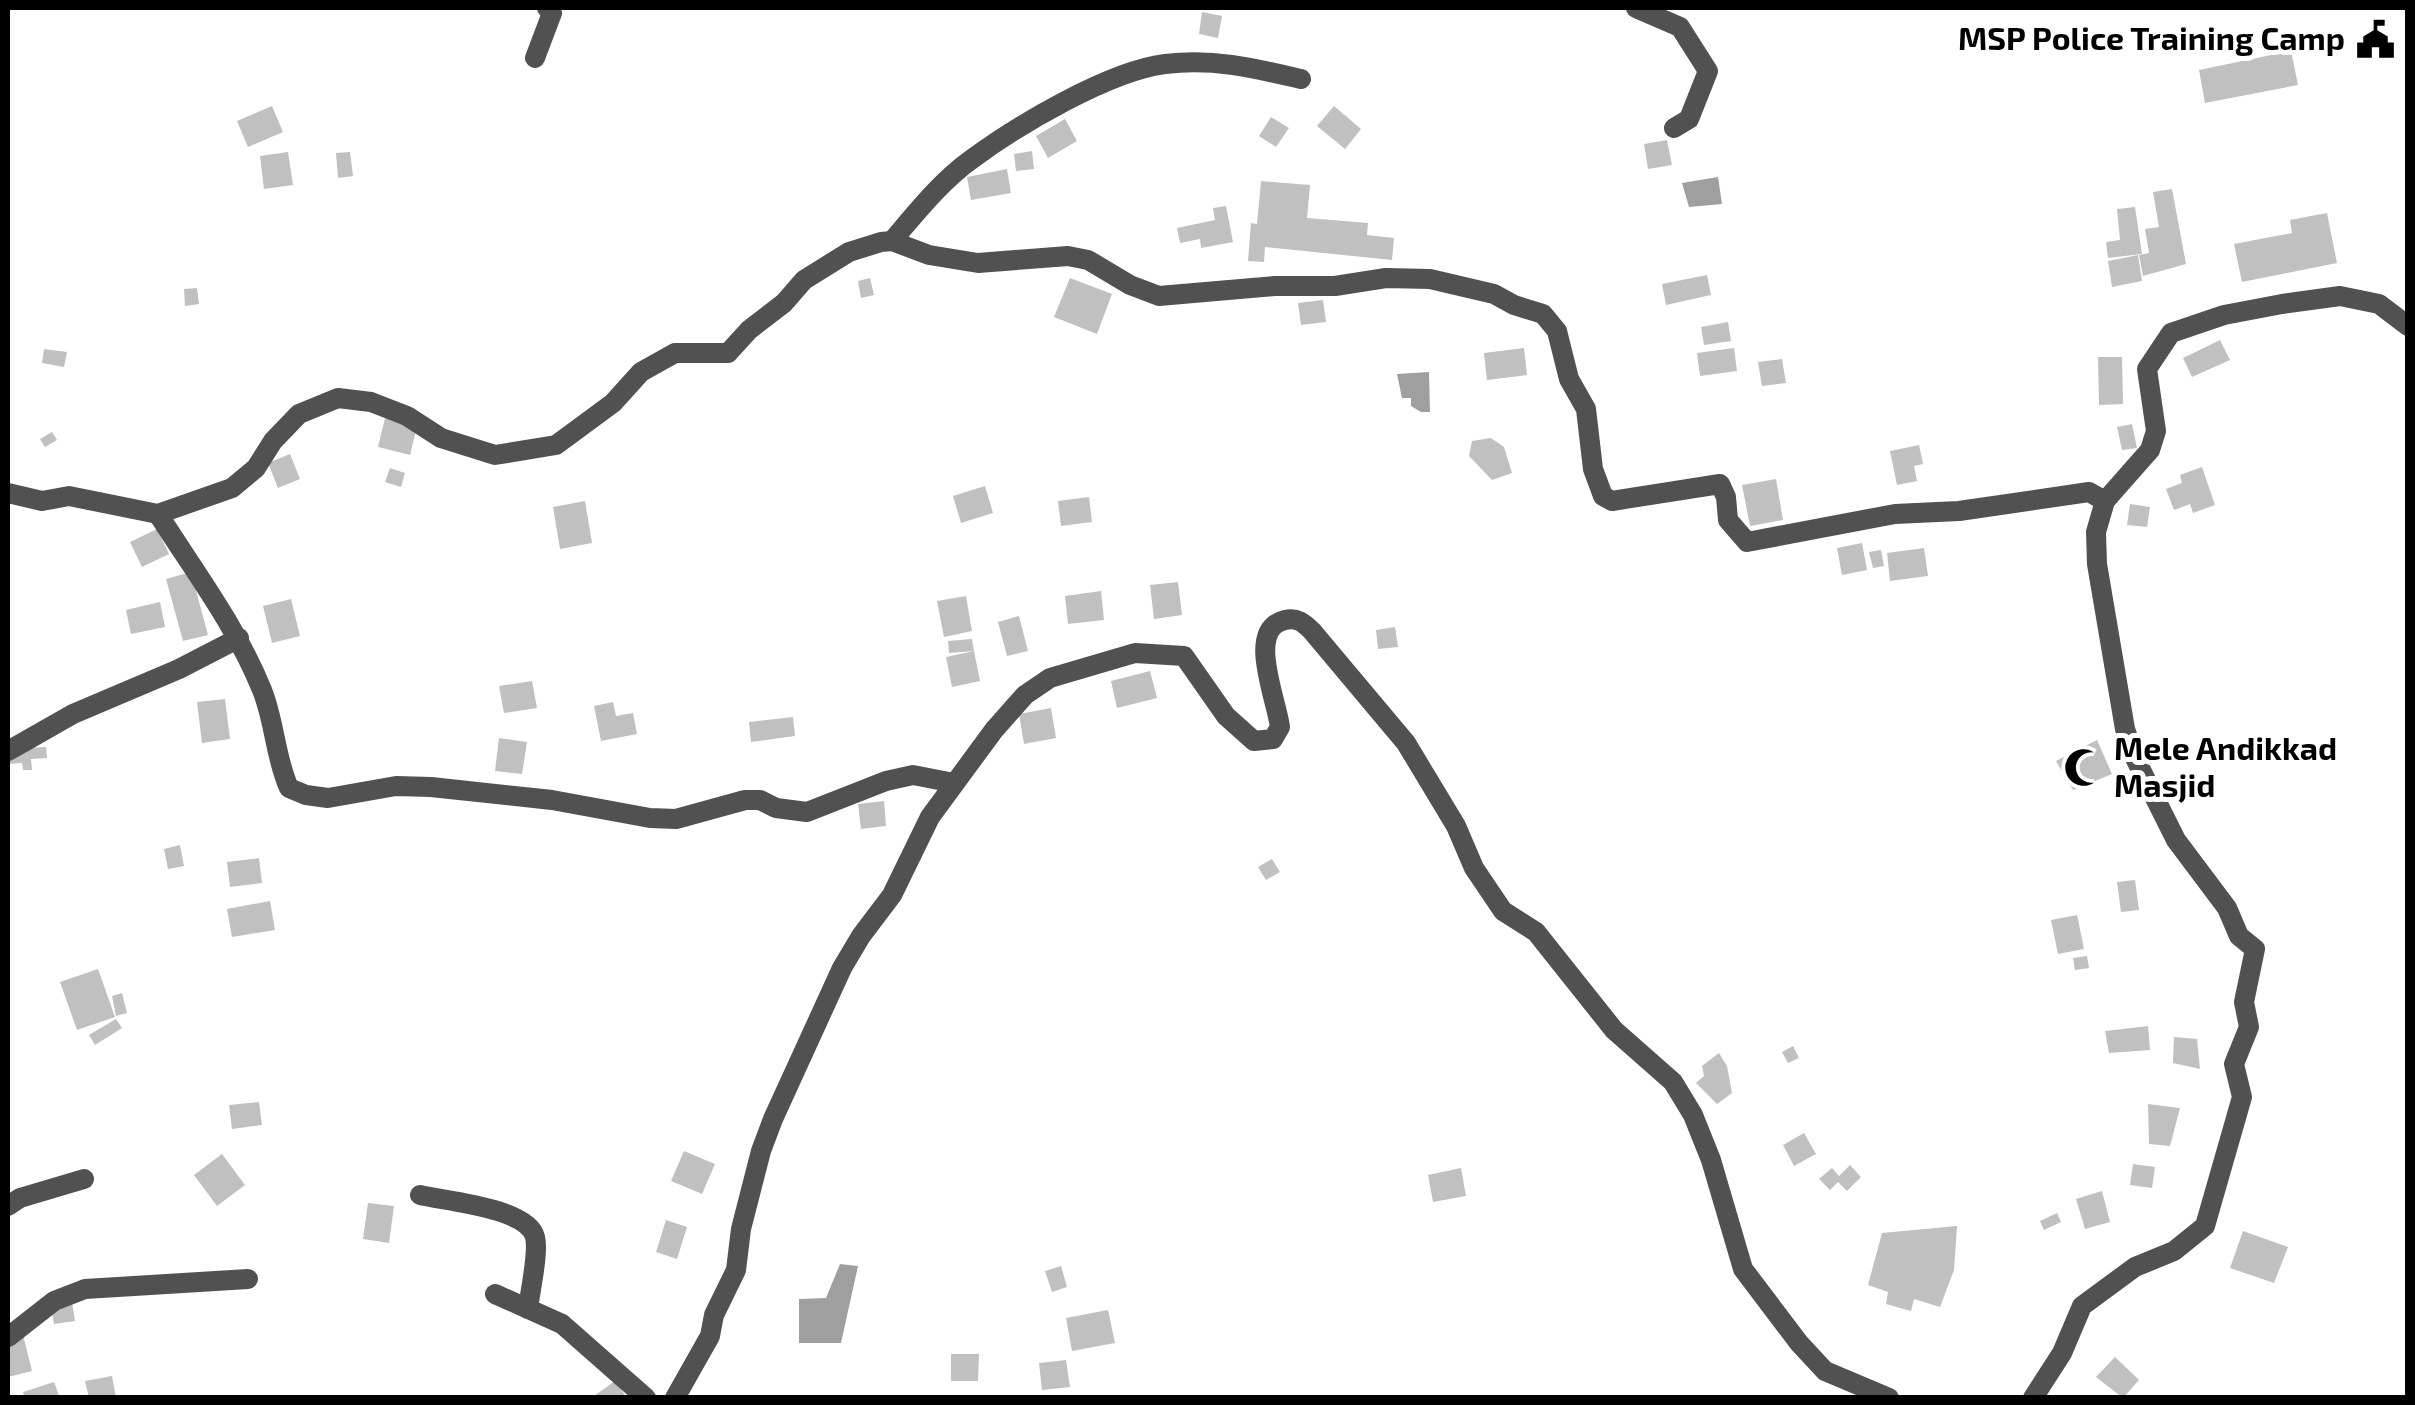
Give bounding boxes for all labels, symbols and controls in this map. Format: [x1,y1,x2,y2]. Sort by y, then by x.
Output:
place label: MSP Police Training Camp [1958,18,2345,56]
public building icon: MSP Police Training Camp [2354,18,2396,60]
place label: Mele Andikkad Masjid [2114,728,2337,803]
mosque icon: Mele Andikkad Masjid [2063,746,2105,788]

